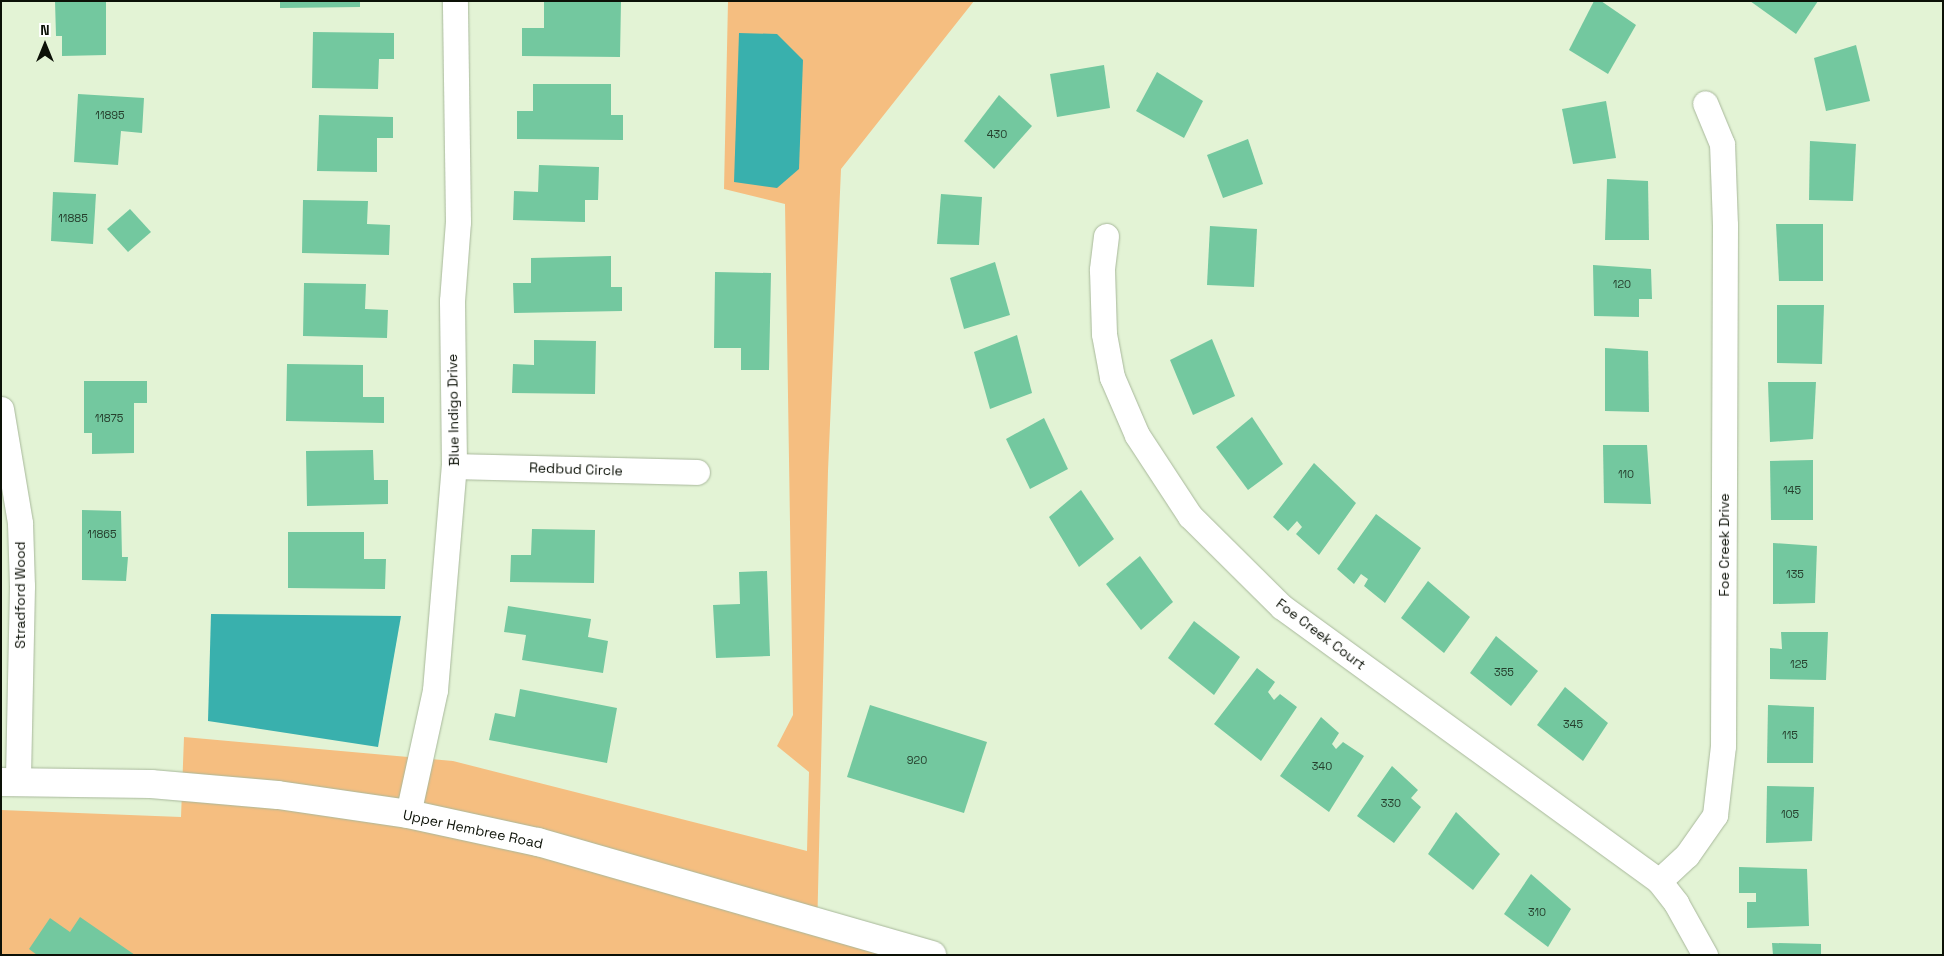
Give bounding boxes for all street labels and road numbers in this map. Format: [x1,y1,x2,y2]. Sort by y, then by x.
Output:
street label: Blue Indigo Drive [444,354,462,466]
street label: Redbud Circle [529,459,623,479]
street label: Foe Creek Drive [1716,493,1732,597]
street label: Stradford Wood [12,541,28,649]
street label: Foe Creek Court [1273,595,1369,673]
street label: Upper Hembree Road [402,806,544,852]

